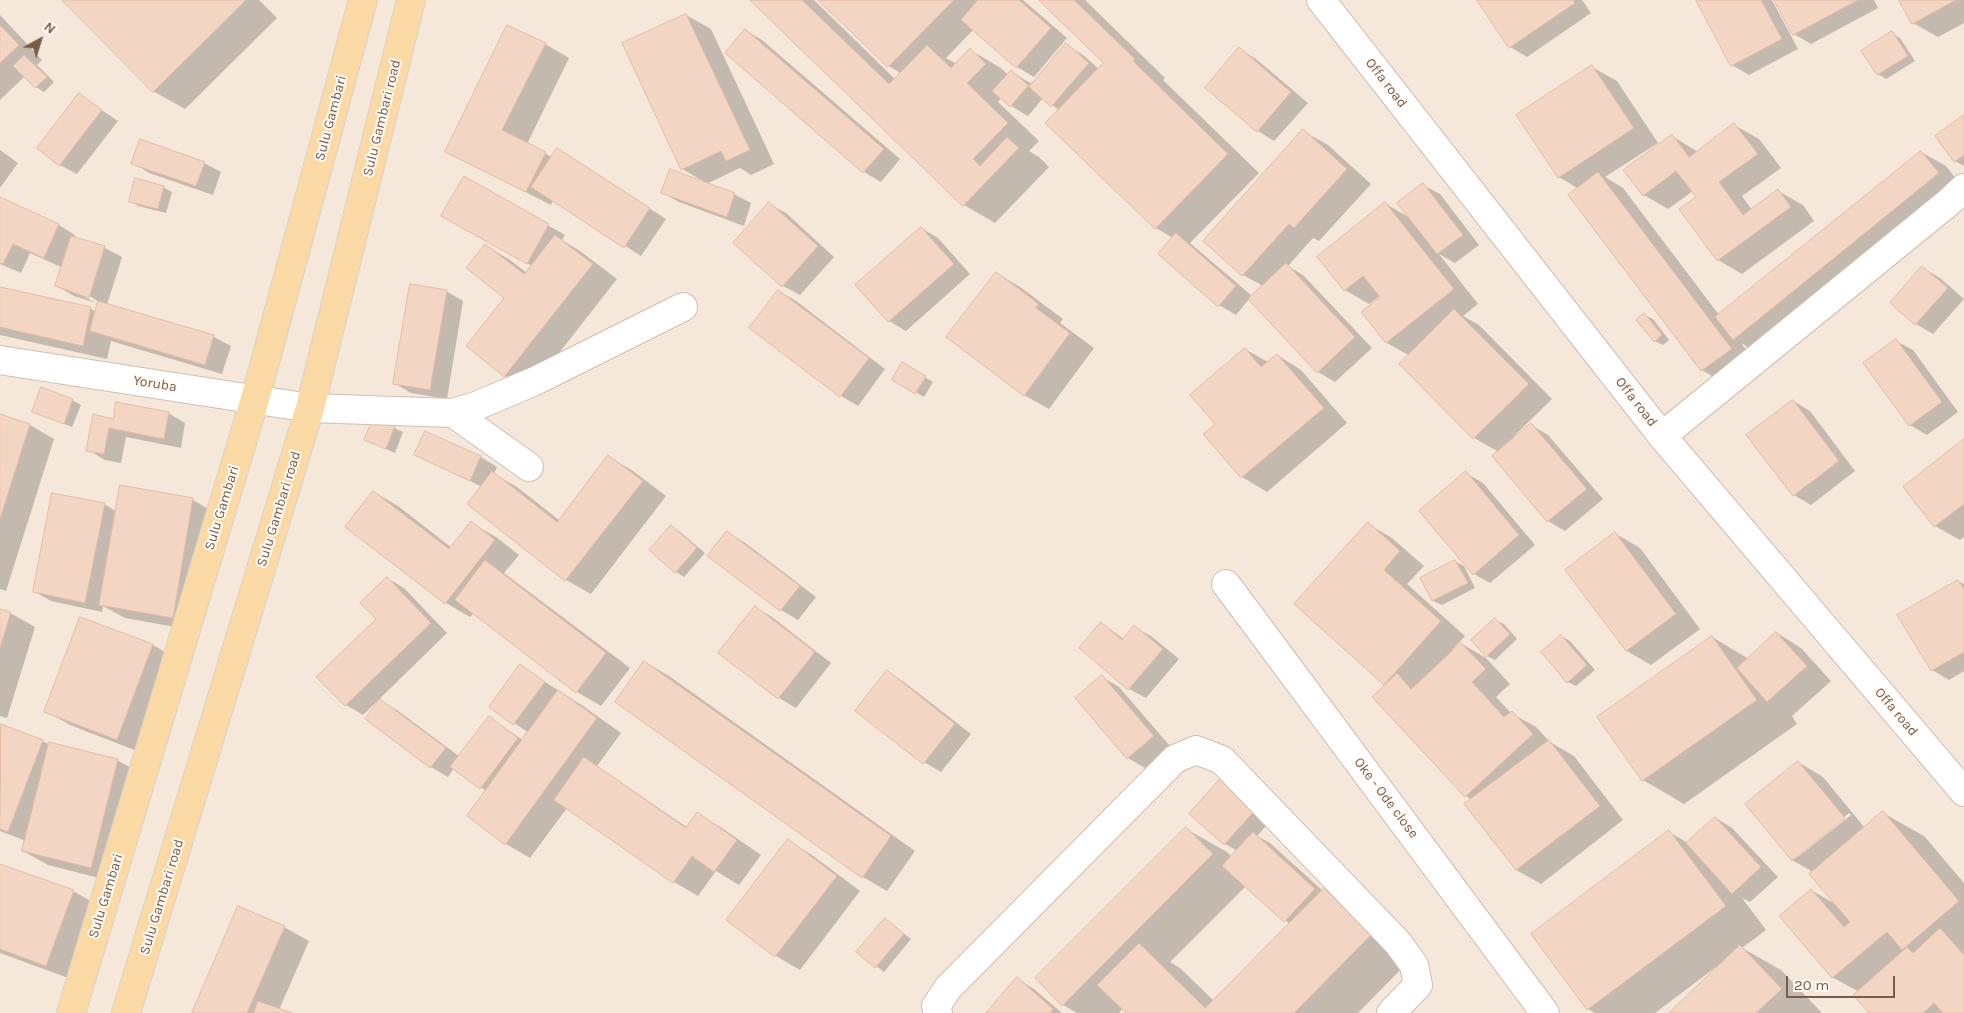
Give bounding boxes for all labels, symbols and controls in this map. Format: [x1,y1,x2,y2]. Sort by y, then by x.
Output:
north arrow [15,15,65,65]
text: N [40,18,59,38]
street label: Offa road [1361,55,1411,111]
street label: Sulu Gambari road [359,58,405,178]
street label: Sulu Gambari [312,73,350,163]
street label: Yoruba [132,372,178,396]
street label: Offa road [1611,374,1661,430]
street label: Sulu Gambari road [253,449,305,569]
street label: Sulu Gambari [201,464,243,552]
street label: Offa road [1871,684,1921,740]
street label: Oke - Ode close [1350,754,1422,842]
street label: Sulu Gambari road [136,837,188,957]
street label: Sulu Gambari [85,852,127,940]
scale bar [1789,966,1898,998]
text: 20 m [1794,976,1829,994]

